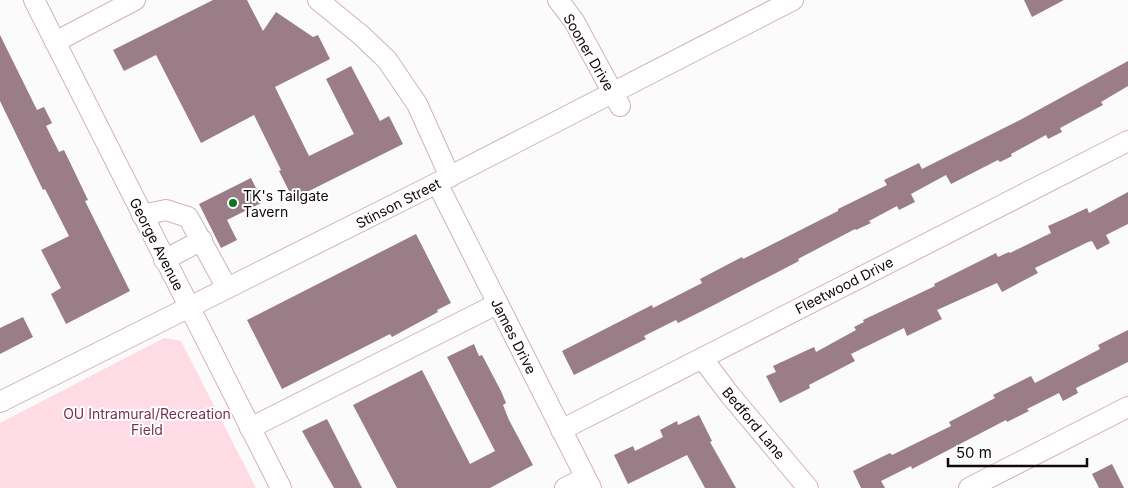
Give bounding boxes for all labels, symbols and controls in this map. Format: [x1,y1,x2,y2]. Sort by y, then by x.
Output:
street label: Sooner Drive [560,10,618,94]
street label: Stinson Street [353,174,444,232]
place label: TK's Tailgate Tavern [243,187,329,220]
street label: George Avenue [126,195,188,293]
marker: TK's Tailgate Tavern [227,197,239,209]
street label: Fleetwood Drive [792,253,896,317]
street label: James Drive [488,295,540,377]
street label: Bedford Lane [719,384,789,462]
park label: OU Intramural/Recreation Field [63,405,231,438]
scale bar [948,436,1087,468]
text: 50 m [956,443,992,462]

